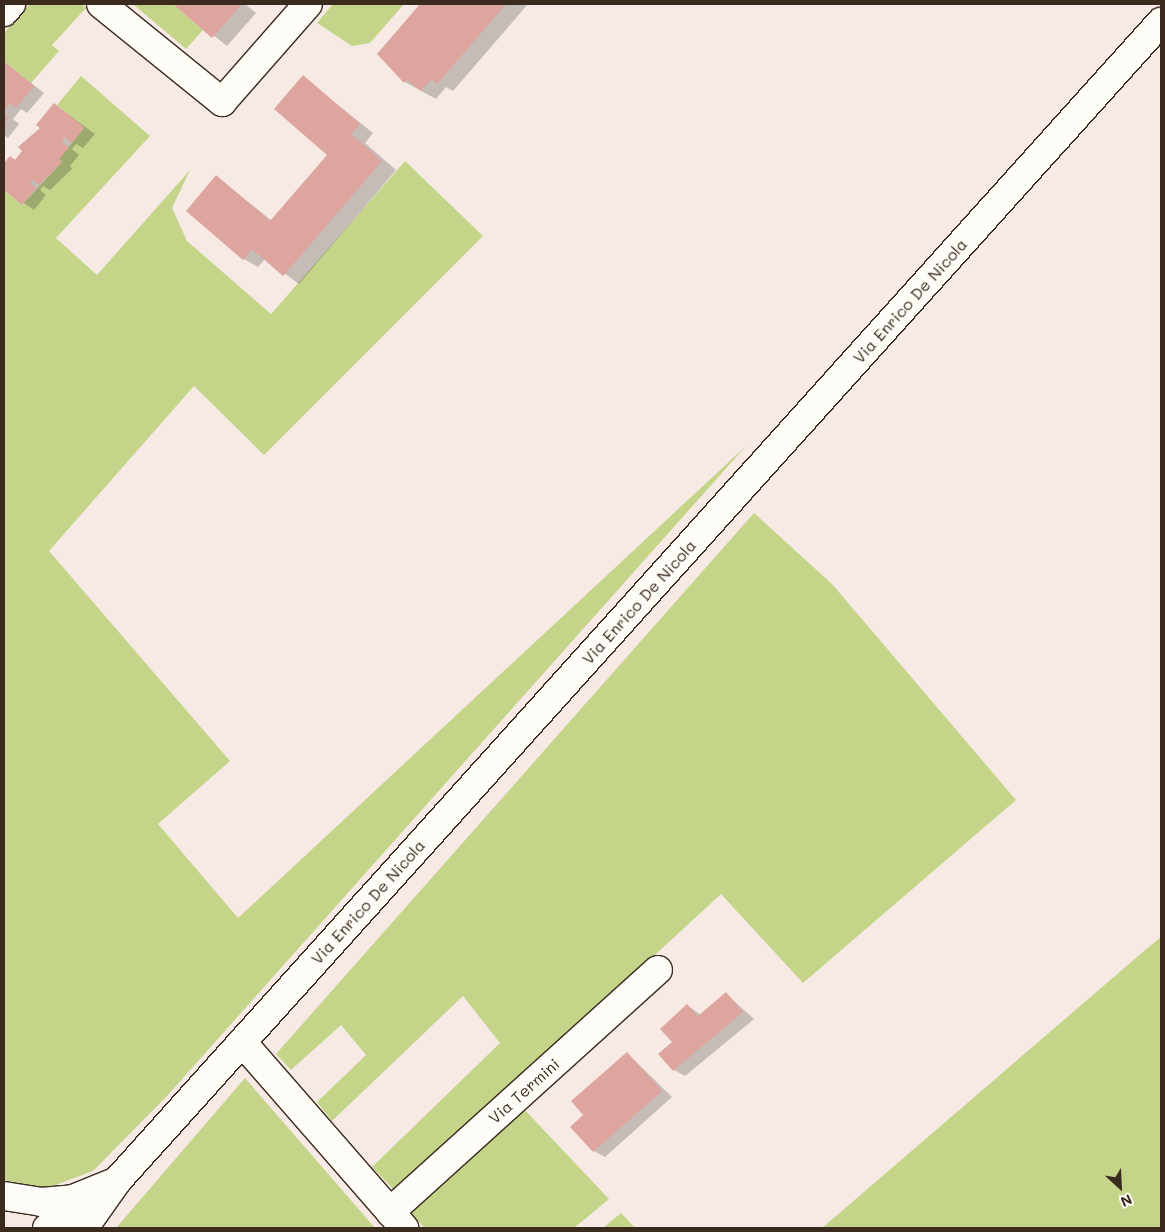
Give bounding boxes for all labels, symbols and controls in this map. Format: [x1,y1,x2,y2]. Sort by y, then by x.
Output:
street label: Via Enrico De Nicola [849,235,971,367]
street label: Via Enrico De Nicola [578,536,700,668]
street label: Via Enrico De Nicola [307,836,429,968]
street label: Via Termini [485,1054,563,1128]
north arrow [1095,1162,1145,1212]
text: N [1118,1190,1135,1212]

